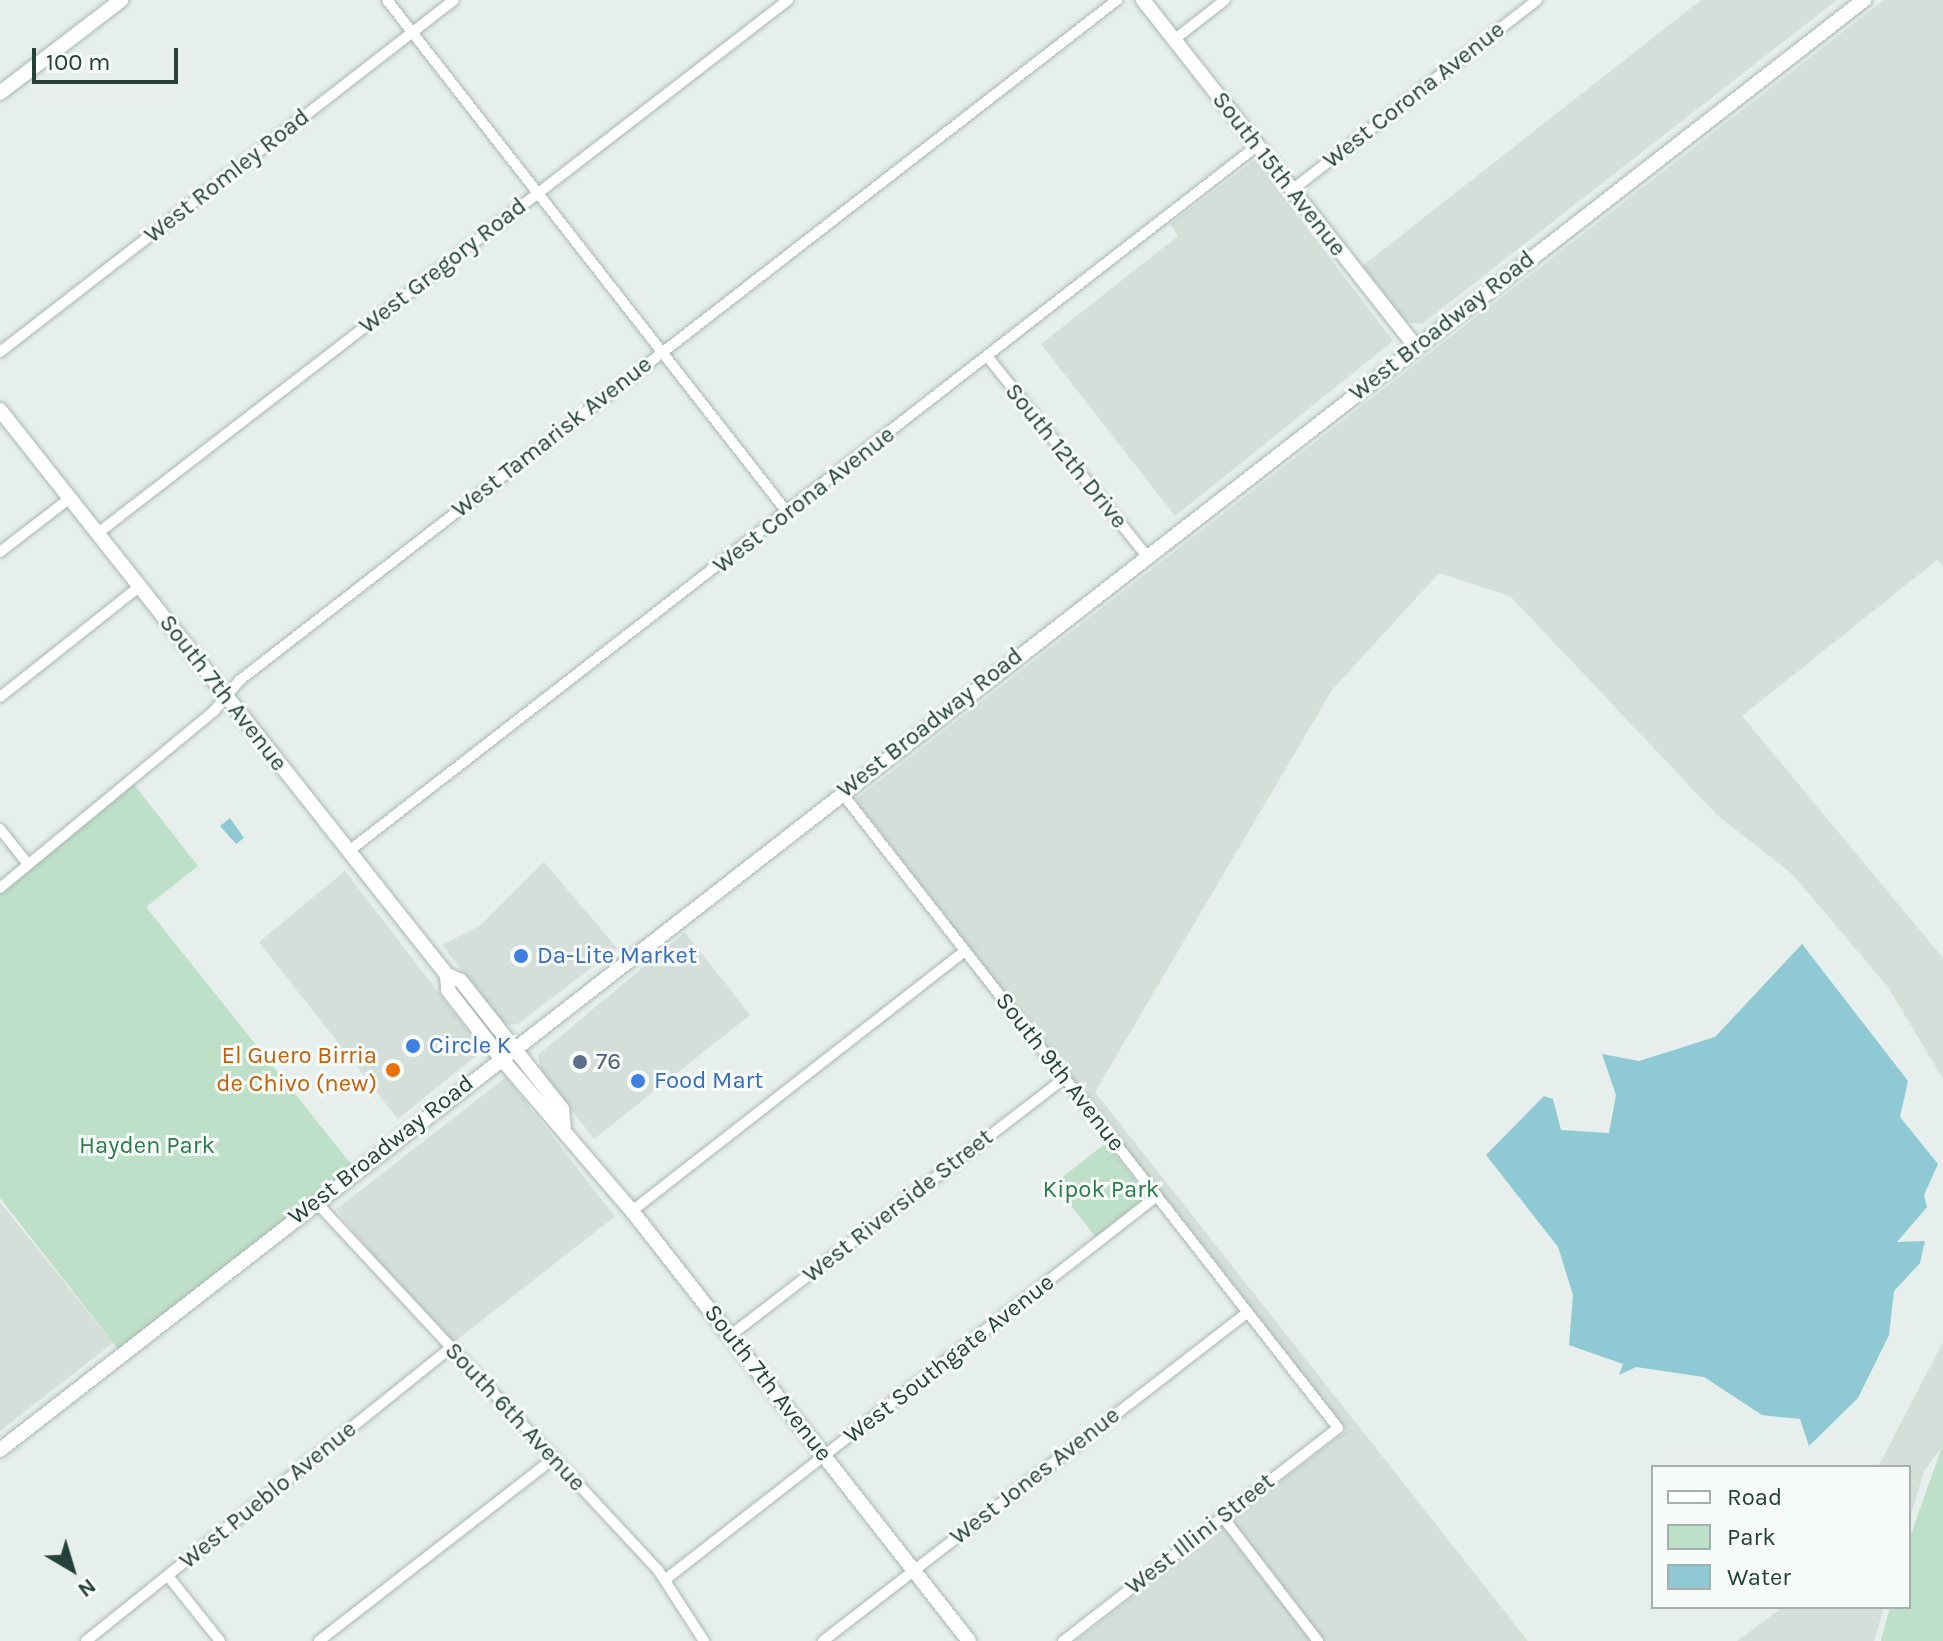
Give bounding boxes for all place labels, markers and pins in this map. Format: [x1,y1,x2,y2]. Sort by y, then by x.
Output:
place label: Da-Lite Market [537,942,697,970]
marker: Da-Lite Market [512,947,530,965]
place label: Circle K [429,1032,511,1060]
marker: Circle K [404,1037,422,1055]
place label: El Guero Birria de Chivo (new) [216,1042,377,1098]
place label: 76 [596,1048,621,1076]
marker: 76 [571,1053,589,1071]
marker: El Guero Birria de Chivo (new) [384,1061,402,1079]
place label: Food Mart [654,1067,763,1095]
marker: Food Mart [629,1072,647,1090]

